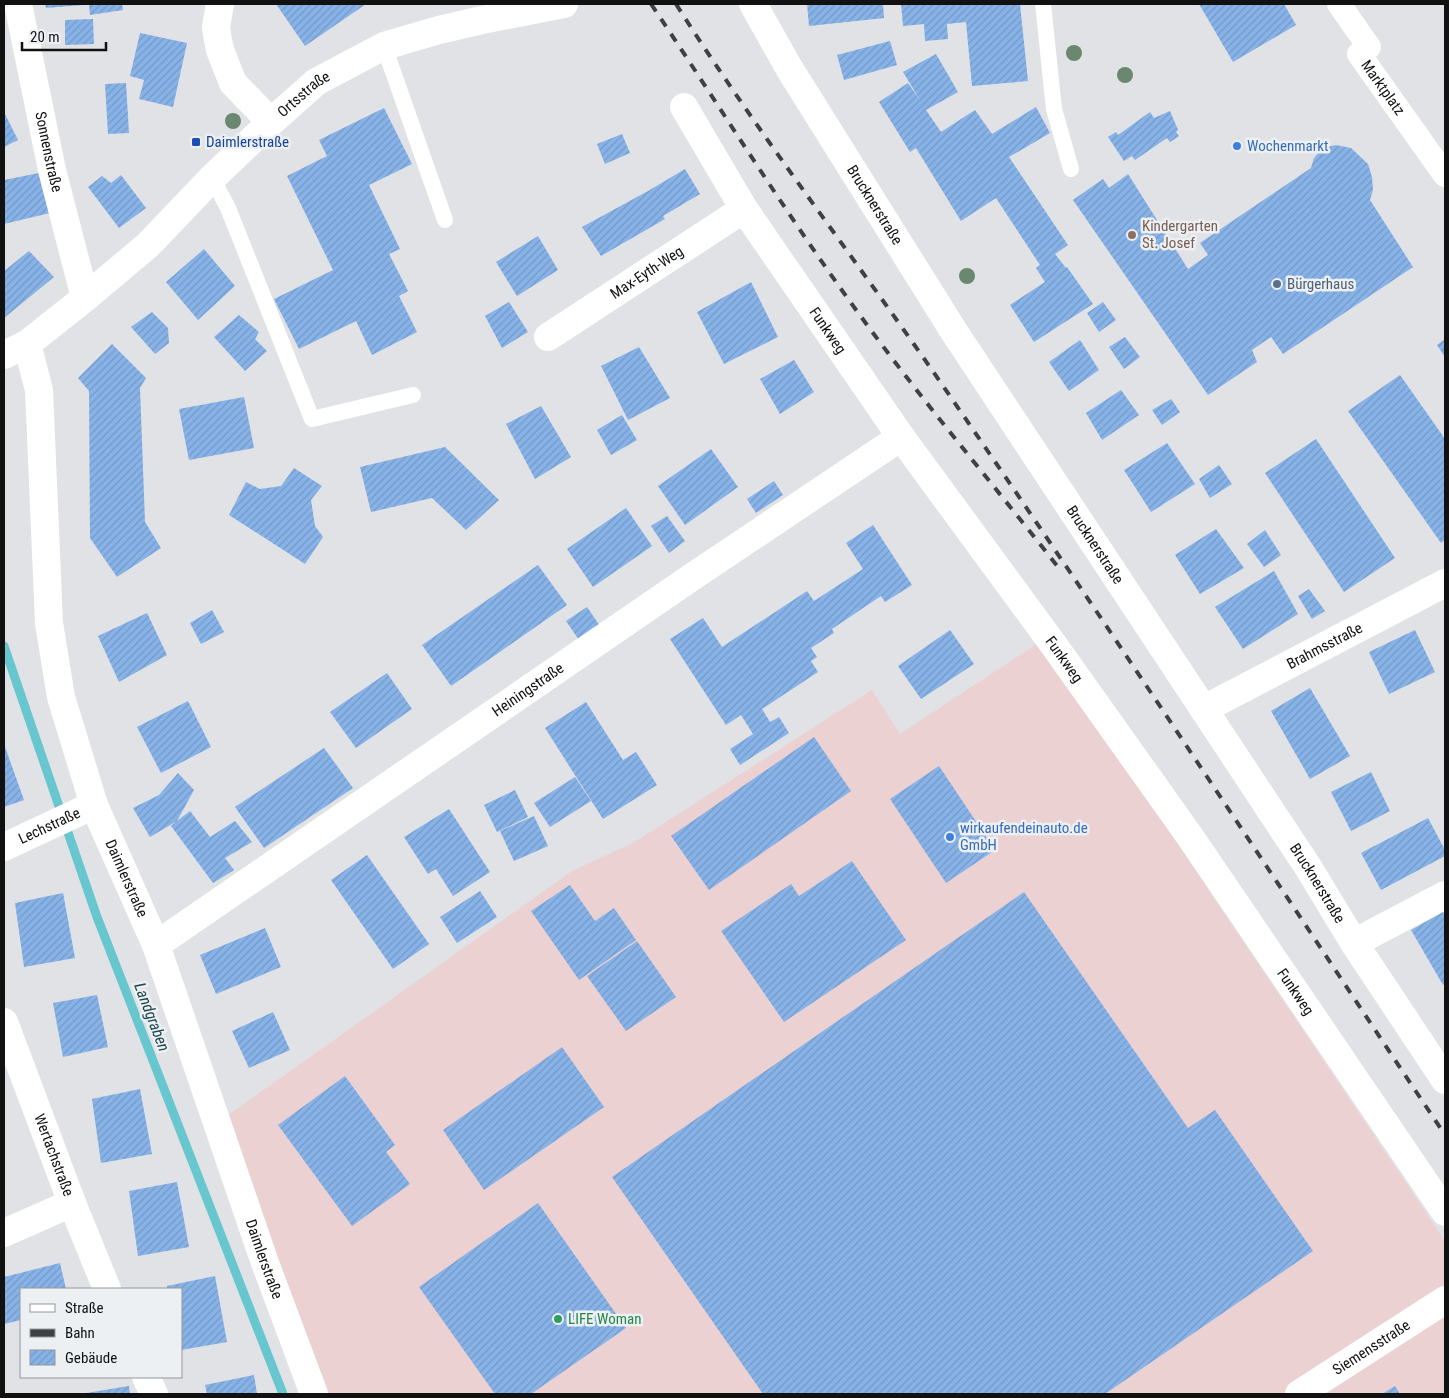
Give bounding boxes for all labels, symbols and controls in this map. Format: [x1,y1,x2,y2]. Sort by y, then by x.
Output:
scale bar [22,20,106,52]
text: 20 m [30,28,60,46]
street label: Marktplatz [1357,57,1409,119]
street label: Ortsstraße [274,67,333,121]
street label: Sonnenstraße [31,110,66,194]
place label: Daimlerstraße [206,133,289,151]
marker: Daimlerstraße [190,136,202,148]
place label: Wochenmarkt [1247,137,1328,155]
marker: Wochenmarkt [1231,140,1243,152]
street label: Brucknerstraße [843,162,906,248]
place label: Kindergarten St. Josef [1142,217,1218,252]
marker: Kindergarten St. Josef [1126,229,1138,241]
street label: Max-Eyth-Weg [607,242,687,303]
place label: Bürgerhaus [1287,275,1355,293]
marker: Bürgerhaus [1271,278,1283,290]
street label: Funkweg [805,304,850,357]
street label: Brucknerstraße [1063,502,1127,587]
street label: Brahmsstraße [1284,619,1365,673]
street label: Funkweg [1041,633,1087,686]
street label: Heiningstraße [489,659,567,721]
street label: Lechstraße [16,804,83,848]
place label: wirkaufendeinauto.de GmbH [960,819,1088,854]
marker: wirkaufendeinauto.de GmbH [944,831,956,843]
street label: Daimlerstraße [101,837,152,920]
street label: Brucknerstraße [1286,840,1349,926]
street label: Funkweg [1273,965,1318,1019]
water label: Landgraben [130,980,174,1054]
street label: Wertachstraße [30,1111,78,1199]
street label: Daimlerstraße [242,1217,287,1301]
legend [20,1288,182,1378]
text: Straße [65,1299,104,1317]
place label: LIFE Woman [568,1310,641,1328]
marker: LIFE Woman [552,1313,564,1325]
street label: Siemensstraße [1329,1316,1413,1379]
text: Bahn [65,1324,95,1342]
text: Gebäude [65,1349,117,1367]

